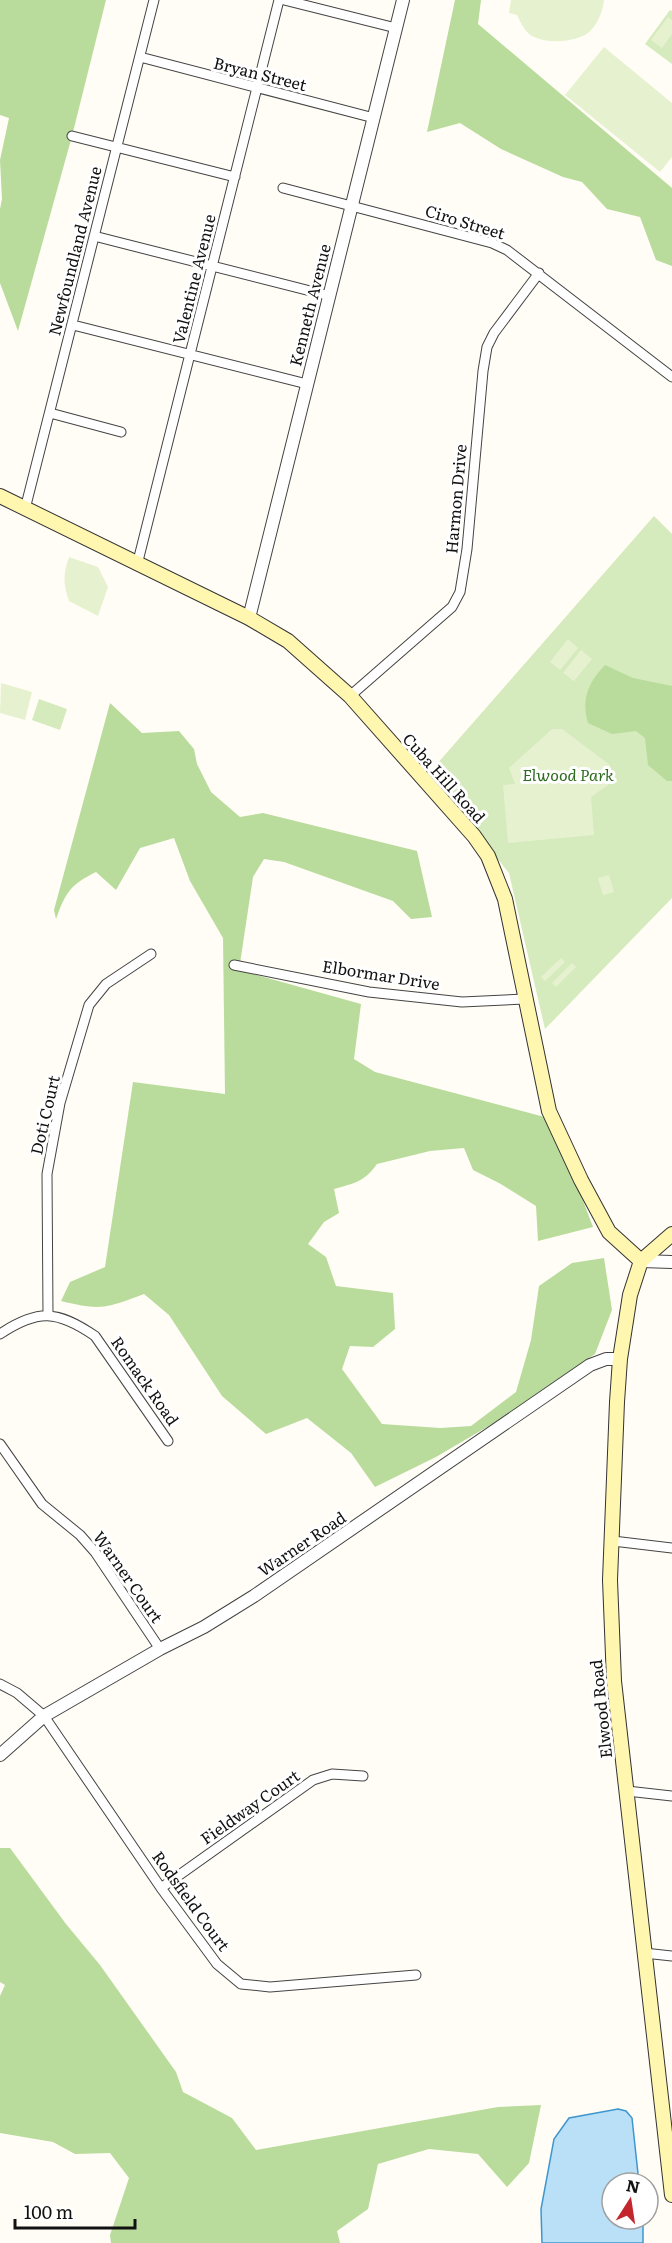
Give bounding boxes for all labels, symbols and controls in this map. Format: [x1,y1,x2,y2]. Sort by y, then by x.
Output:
street label: Bryan Street [211,50,310,96]
street label: Newfoundland Avenue [41,164,107,338]
street label: Ciro Street [422,198,509,245]
street label: Valentine Avenue [165,211,221,346]
street label: Kenneth Avenue [282,241,336,368]
street label: Harmon Drive [438,443,472,555]
street label: Cuba Hill Road [398,727,492,828]
park label: Elwood Park [522,762,614,786]
street label: Elbormar Drive [321,953,442,995]
street label: Doti Court [23,1072,65,1157]
street label: Romack Road [106,1331,186,1430]
street label: Warner Road [253,1505,350,1581]
street label: Warner Court [88,1526,170,1628]
street label: Elwood Road [583,1658,617,1760]
street label: Fieldway Court [195,1763,304,1849]
street label: Rodsfield Court [147,1845,237,1956]
north arrow [600,2171,660,2231]
text: N [624,2172,642,2198]
scale bar [15,2192,135,2230]
text: 100 m [24,2198,73,2225]

